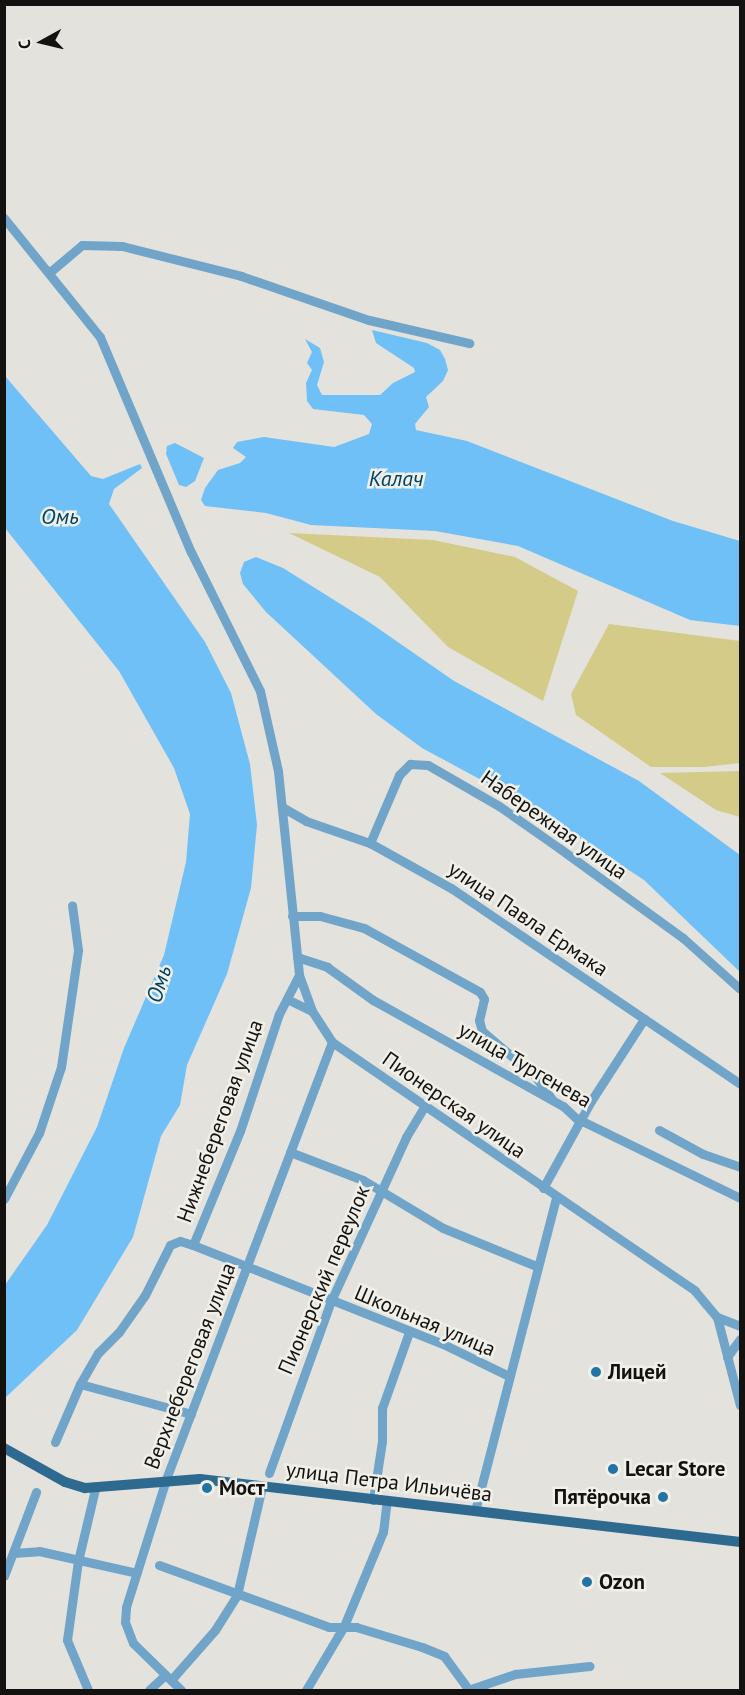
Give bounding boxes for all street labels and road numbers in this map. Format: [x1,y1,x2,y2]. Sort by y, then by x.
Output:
street label: Набережная улица [476,765,632,885]
street label: улица Павла Ермака [443,856,613,982]
street label: Нижнебереговая улица [172,1016,268,1226]
street label: улица Тургенева [454,1017,596,1113]
street label: Пионерская улица [378,1046,530,1164]
street label: Пионерский переулок [273,1182,375,1378]
street label: Верхнебереговая улица [139,1259,241,1473]
street label: Школьная улица [351,1280,499,1362]
street label: улица Петра Ильичёва [285,1457,493,1507]

